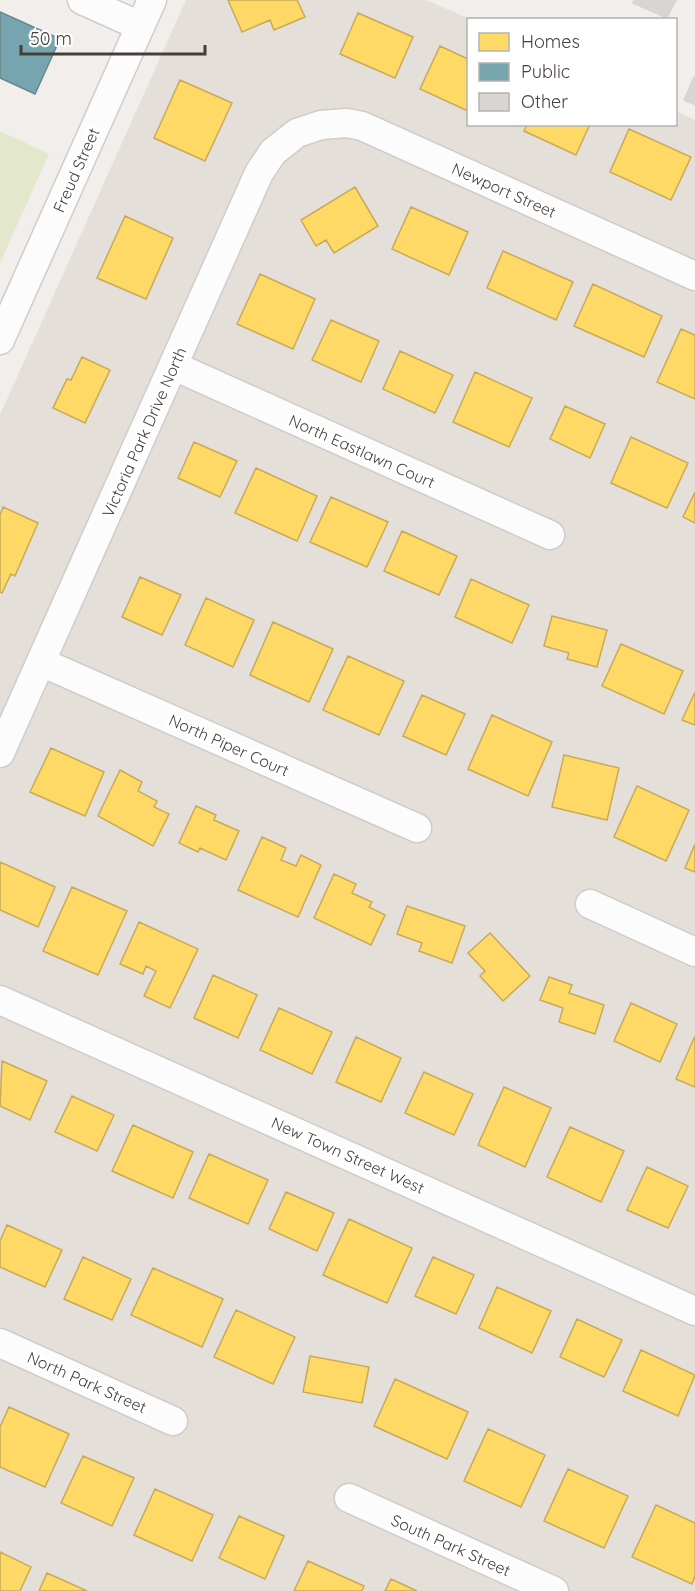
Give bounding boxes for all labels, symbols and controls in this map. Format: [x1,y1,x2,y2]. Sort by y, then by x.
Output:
scale bar [21,18,206,56]
legend [467,18,677,126]
text: 50 m [30,27,72,50]
text: Homes [521,30,580,53]
text: Public [521,60,570,83]
text: Other [521,90,568,113]
street label: Freud Street [48,125,104,215]
street label: Newport Street [449,158,559,222]
street label: Victoria Park Drive North [97,344,191,520]
street label: North Eastlawn Court [286,410,438,492]
street label: North Piper Court [166,710,292,780]
street label: New Town Street West [268,1112,428,1198]
street label: North Park Street [24,1347,150,1417]
street label: South Park Street [388,1510,514,1580]

